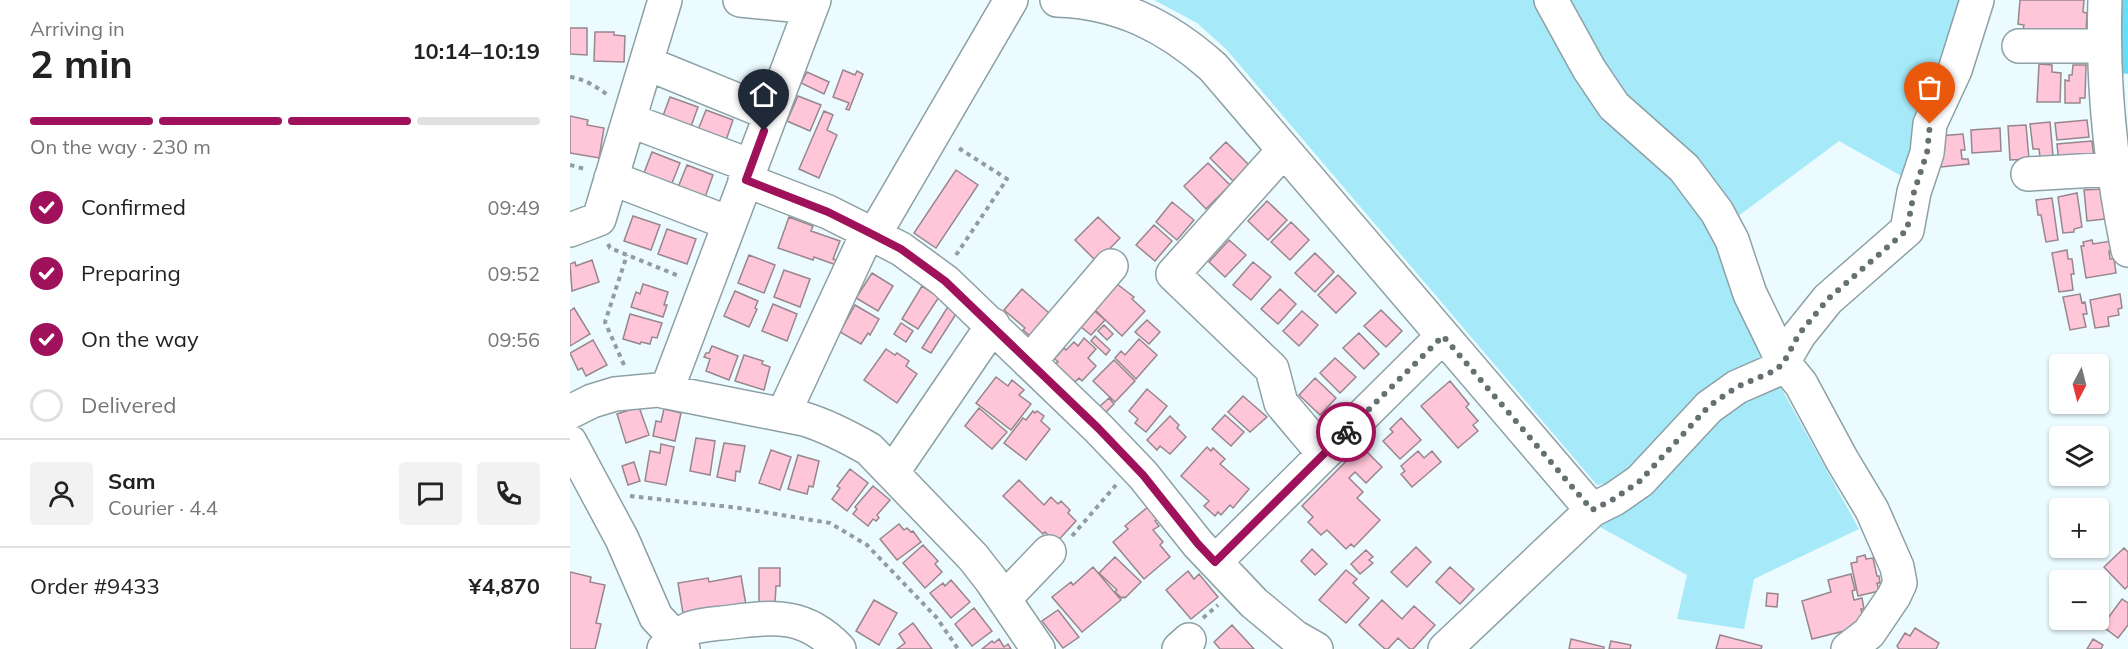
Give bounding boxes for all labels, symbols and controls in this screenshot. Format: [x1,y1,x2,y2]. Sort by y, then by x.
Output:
text: Arriving in [30,16,125,41]
text: 10:14–10:19 [412,37,540,65]
text: 2 min [30,39,133,88]
pin [1904,62,1955,124]
pin [738,69,789,131]
icon: bag [1913,71,1946,104]
icon: home [747,78,780,111]
text: On the way · 230 m [30,134,211,159]
icon: check [30,191,63,224]
text: Confirmed [81,193,186,221]
text: 09:49 [487,195,540,220]
icon: check [30,257,63,290]
text: Preparing [81,259,181,287]
text: 09:52 [487,261,540,286]
icon: check [30,323,63,356]
text: On the way [81,325,199,353]
text: 09:56 [487,327,540,352]
north arrow [2049,354,2109,414]
map controls [2049,354,2109,630]
text: Delivered [81,391,176,419]
courier [1316,402,1376,462]
icon: bike [1330,416,1363,449]
button: layers [2049,426,2109,486]
button: person [30,462,93,525]
button: chat [399,462,462,525]
button: phone [477,462,540,525]
text: Sam [108,467,156,495]
text: Courier · 4.4 [108,495,218,520]
button: + [2049,498,2109,558]
button: − [2049,570,2109,630]
text: Order #9433 [30,572,160,600]
text: ¥4,870 [469,572,540,600]

